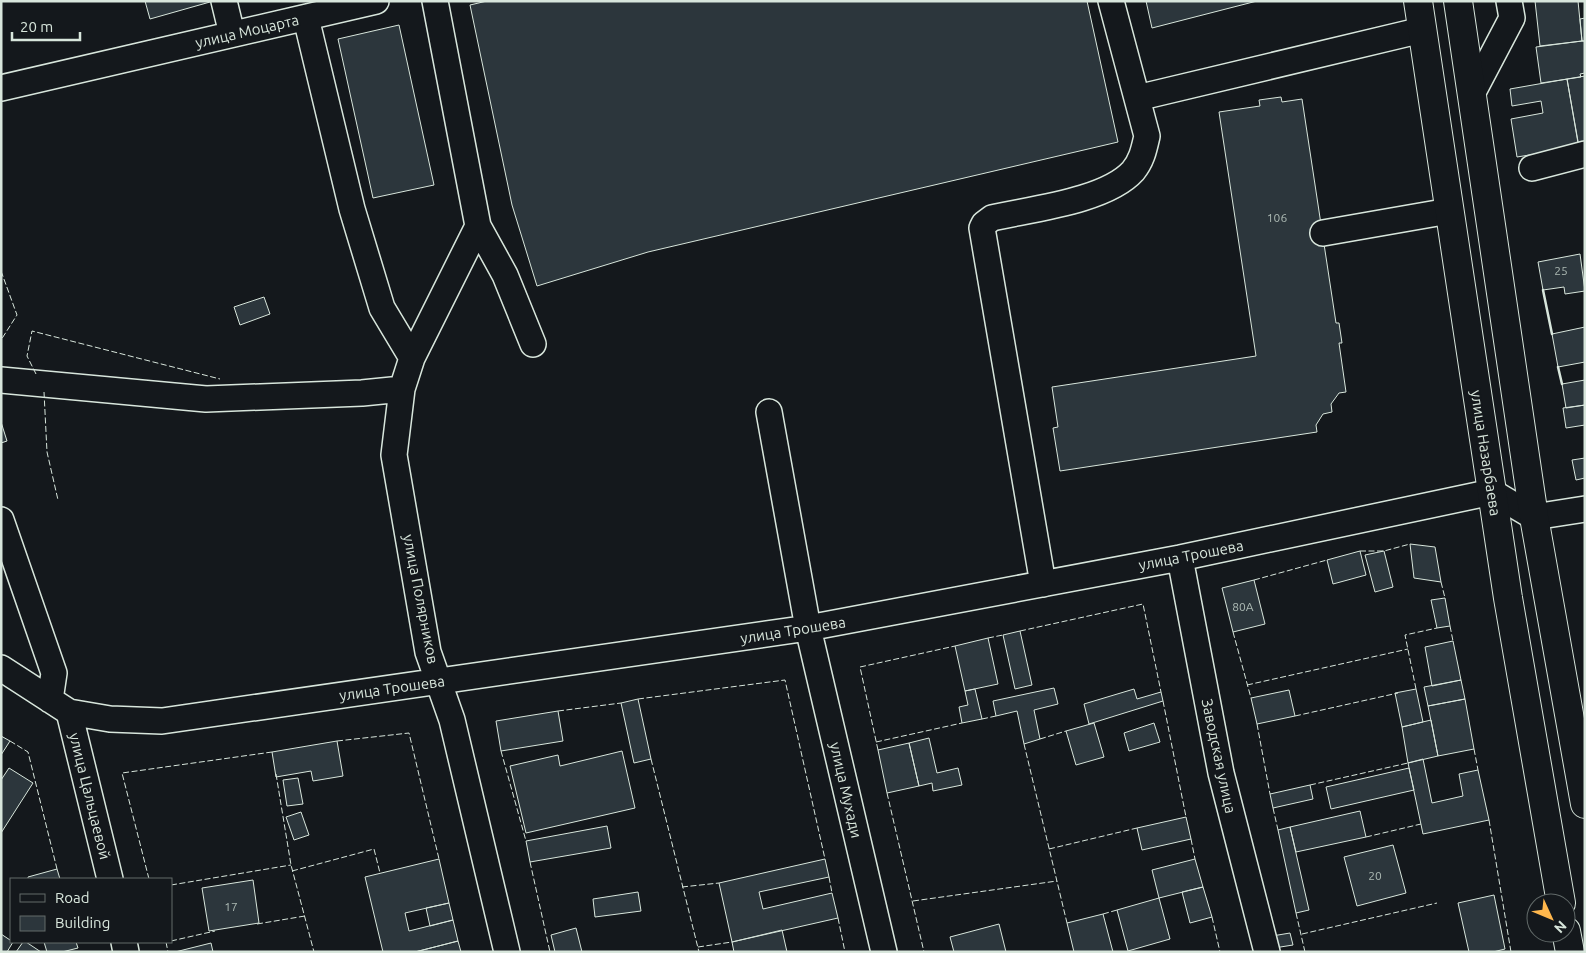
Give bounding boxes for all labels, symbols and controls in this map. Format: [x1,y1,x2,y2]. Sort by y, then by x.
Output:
scale bar [12,10,80,42]
street label: улица Моцарта [194,11,300,51]
text: 20 m [20,18,53,35]
house number: 106 [1267,211,1287,224]
house number: 25 [1554,264,1568,277]
street label: улица Назарбаева [1468,389,1504,517]
street label: улица Полярников [400,533,442,665]
street label: улица Трошева [1137,537,1245,573]
house number: 80А [1232,600,1254,613]
street label: улица Трошева [739,613,847,647]
street label: улица Трошева [338,672,446,704]
street label: Заводская улица [1199,697,1239,815]
street label: улица Цальцаевой [66,731,114,861]
street label: улица Мухади [827,740,865,840]
house number: 20 [1368,869,1382,882]
legend [10,878,172,943]
text: Road [55,889,90,906]
north arrow [1526,893,1576,943]
house number: 17 [224,900,238,913]
text: Building [55,914,110,931]
text: N [1551,918,1570,936]

